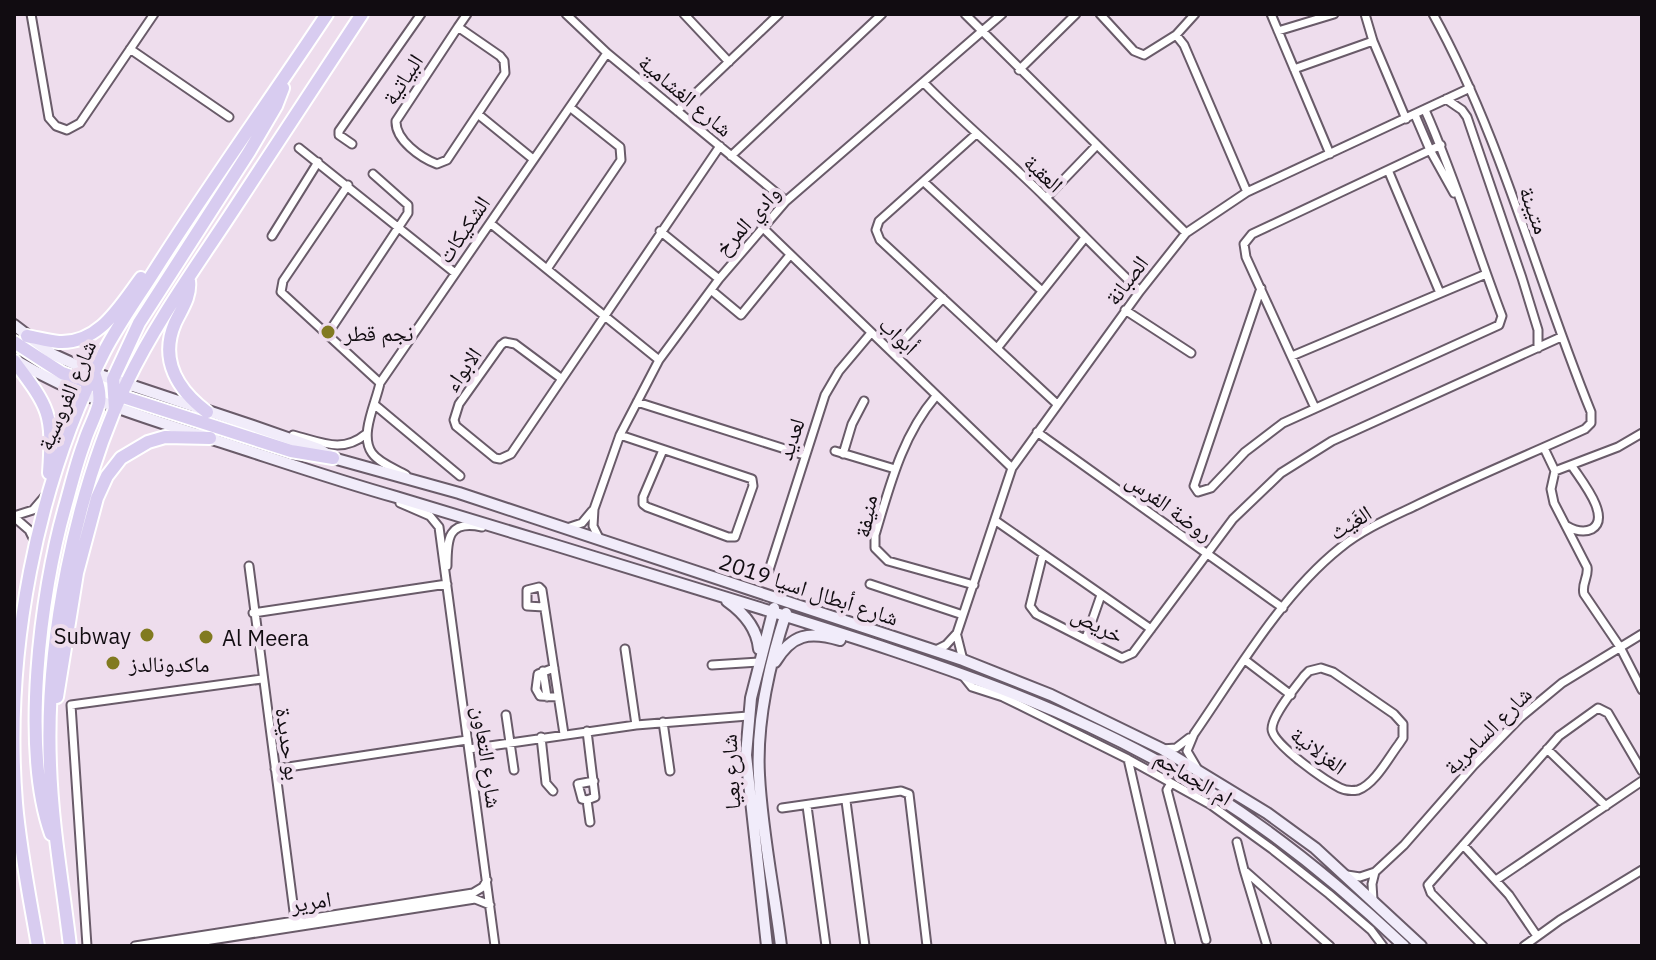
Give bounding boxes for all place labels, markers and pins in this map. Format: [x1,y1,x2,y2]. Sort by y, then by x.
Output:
place label: نجم قطر [343,318,413,348]
marker: نجم قطر [319,323,337,341]
place label: Subway [54,621,131,650]
place label: Al Meera [222,623,309,652]
marker: Subway [138,626,156,644]
marker: Al Meera [197,628,215,646]
place label: ماكدونالدز [128,649,210,678]
marker: ماكدونالدز [104,654,122,672]

